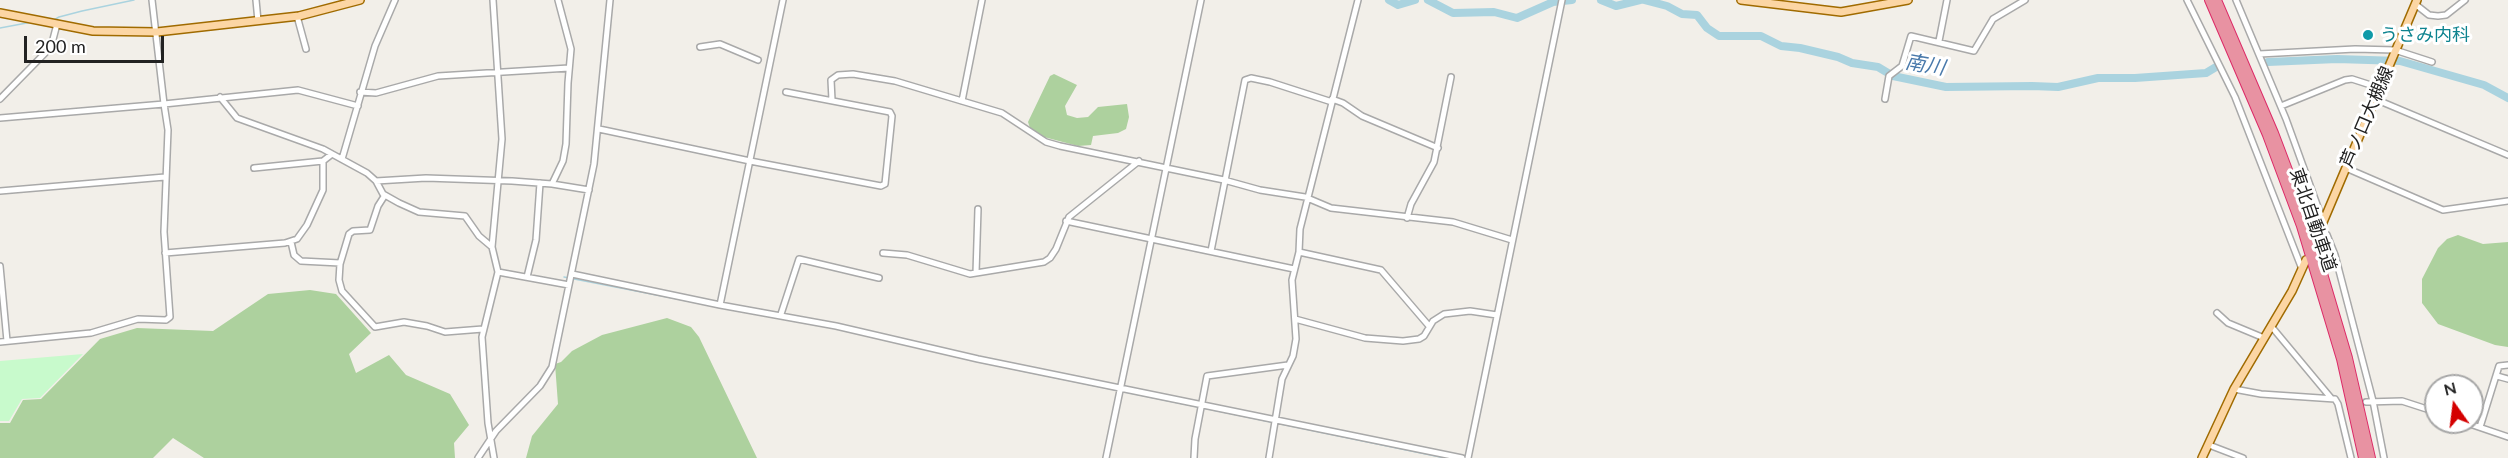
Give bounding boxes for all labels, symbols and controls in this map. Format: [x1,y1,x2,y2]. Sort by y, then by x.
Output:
scale bar [27,24,166,62]
place label: うさみ内科 [2380,24,2470,46]
marker: うさみ内科 [2361,28,2375,42]
text: 200 m [35,35,86,57]
water label: 南川 [1903,50,1947,80]
street label: 芦ノ口大槻線 [2336,63,2398,171]
street label: 東北自動車道 [2285,165,2341,275]
north arrow [2424,374,2484,434]
text: N [2442,377,2458,399]

